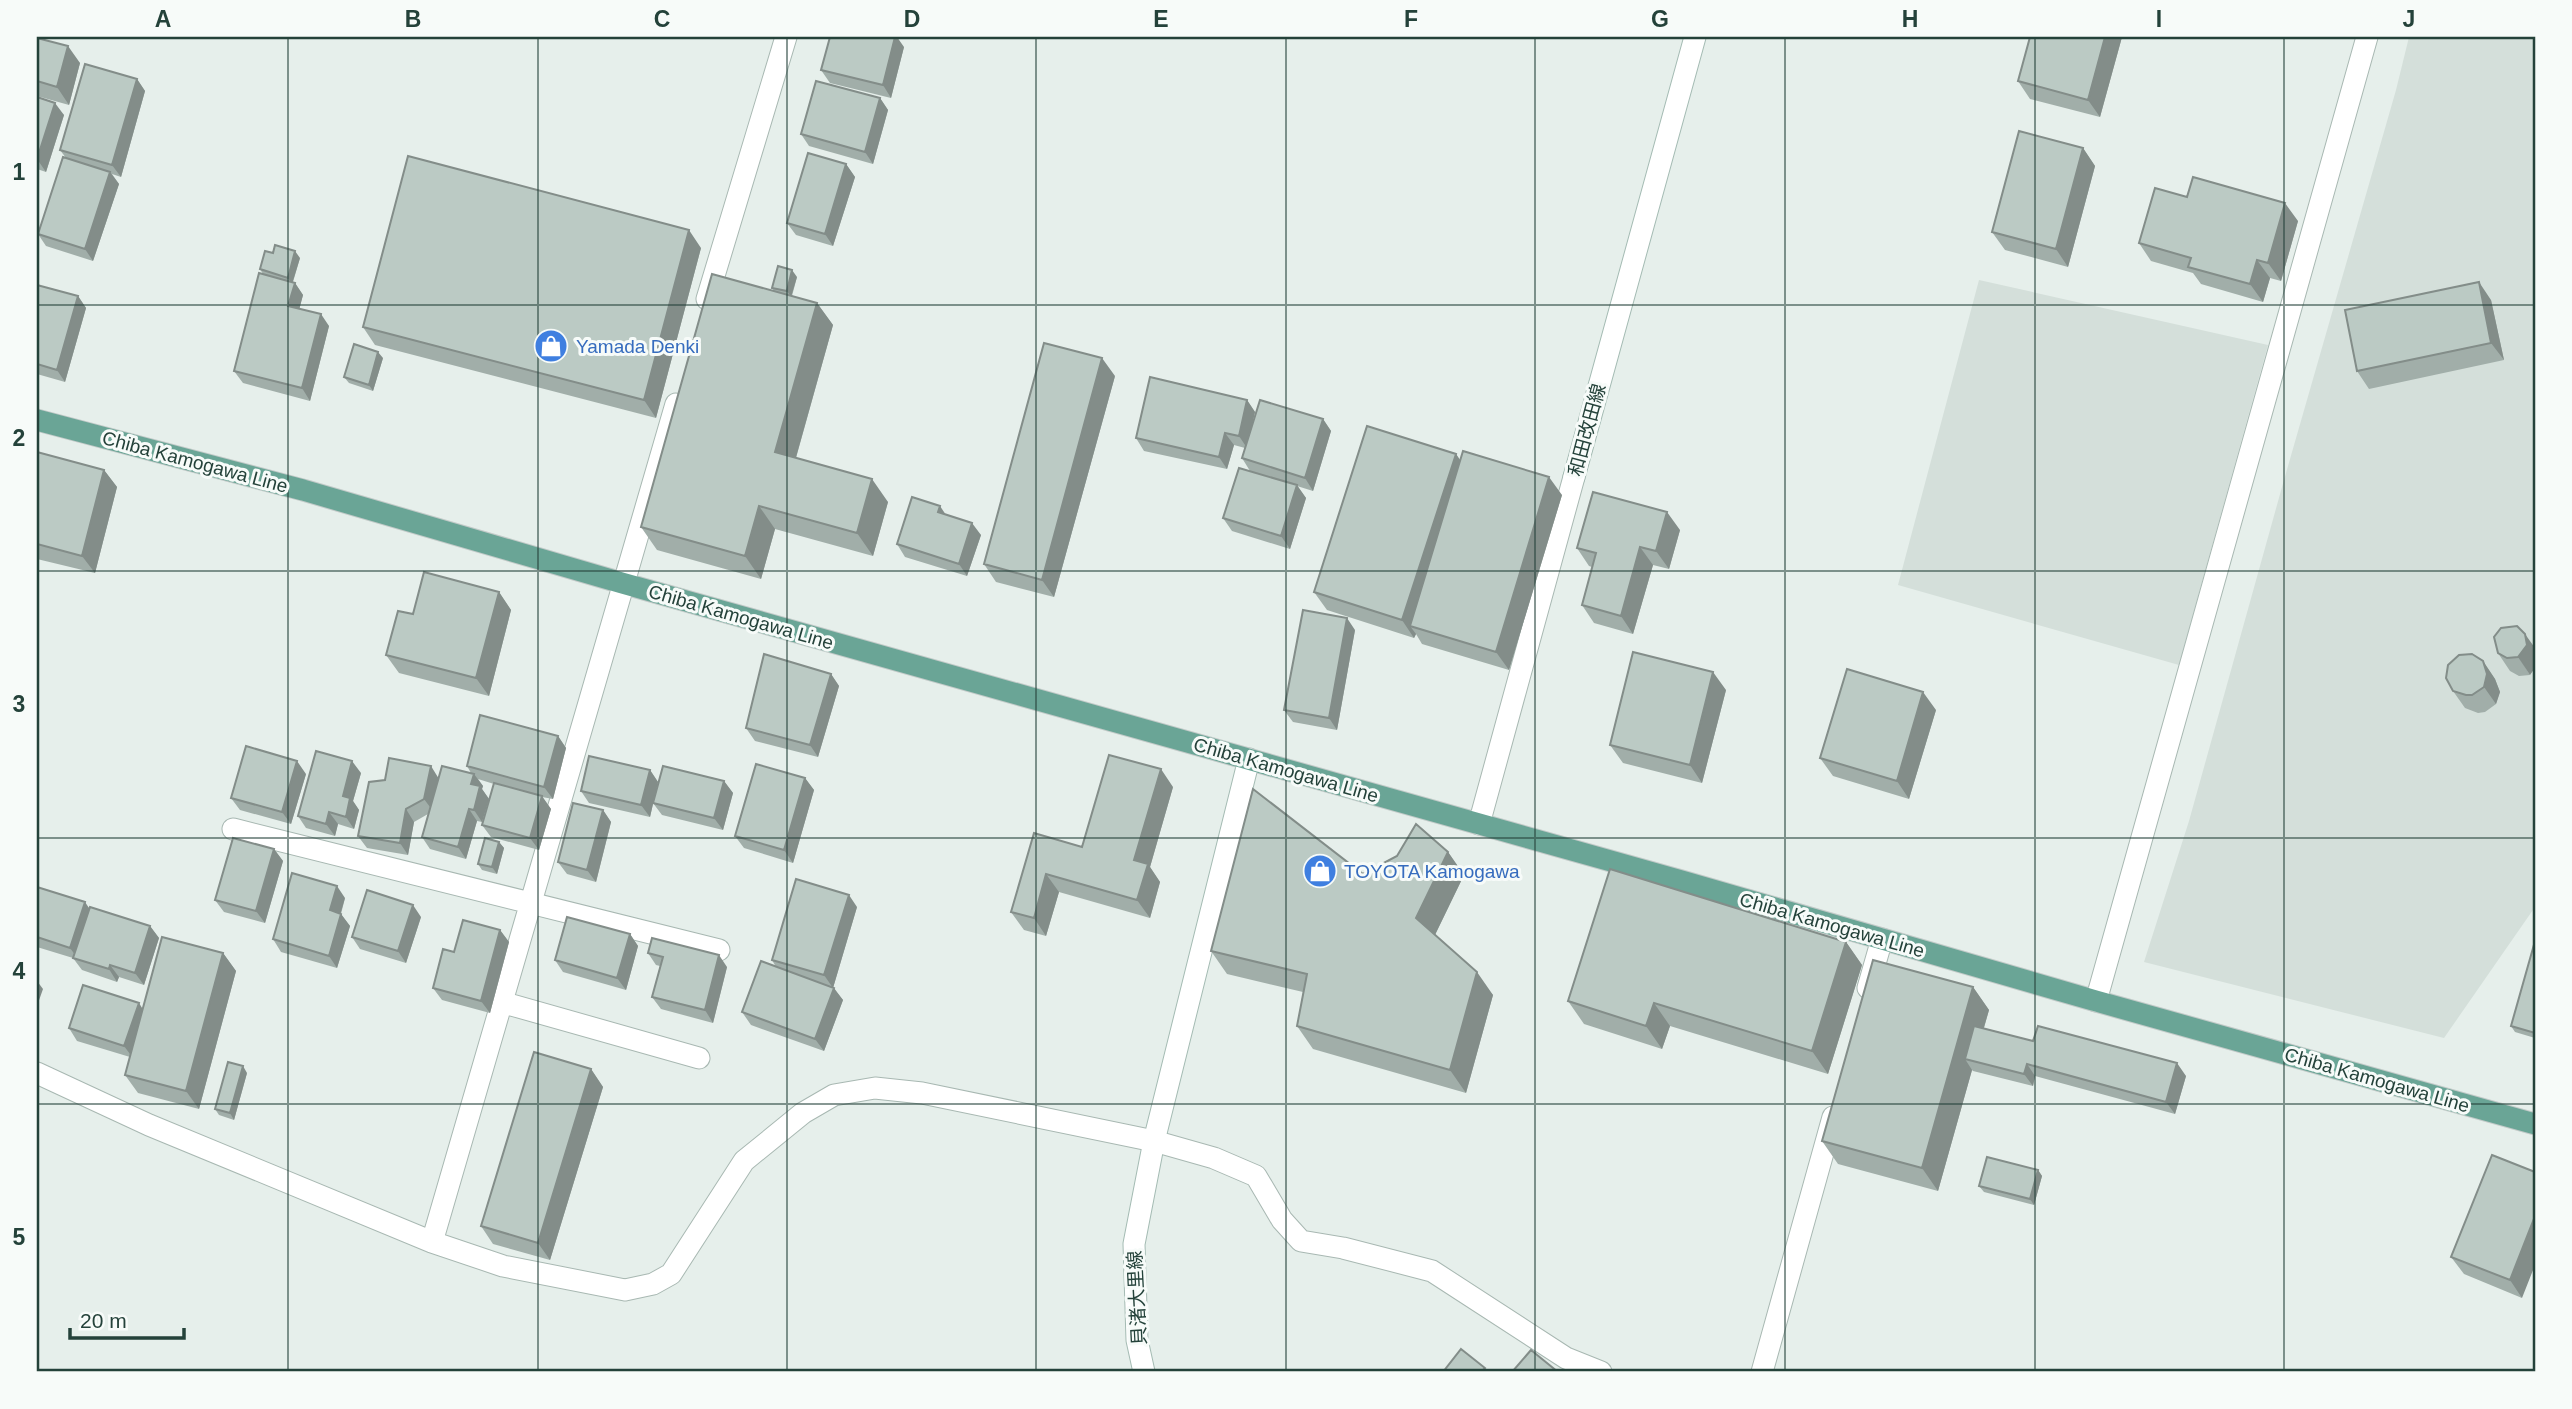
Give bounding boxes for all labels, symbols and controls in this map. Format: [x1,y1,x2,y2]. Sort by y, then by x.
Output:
text: A [155,6,171,32]
text: B [405,6,421,32]
text: C [654,6,670,32]
text: D [904,6,920,32]
text: E [1153,6,1169,32]
text: F [1404,6,1418,32]
text: G [1651,6,1669,32]
text: H [1902,6,1918,32]
text: I [2156,6,2162,32]
text: J [2403,6,2415,32]
text: 1 [13,159,26,185]
shop icon: Yamada Denki [532,327,570,365]
place label: Yamada Denki [576,336,699,357]
street label: 和田改田線 [1565,381,1609,479]
text: 2 [13,425,25,451]
street label: Chiba Kamogawa Line [100,427,290,497]
street label: Chiba Kamogawa Line [646,581,836,653]
text: 3 [13,691,25,717]
street label: Chiba Kamogawa Line [1191,734,1381,806]
shop icon: TOYOTA Kamogawa [1301,852,1339,890]
place label: TOYOTA Kamogawa [1344,861,1520,882]
street label: Chiba Kamogawa Line [1737,889,1927,961]
text: 4 [13,958,26,984]
street label: Chiba Kamogawa Line [2282,1044,2472,1116]
text: 5 [13,1224,26,1250]
street label: 貝渚大里線 [1124,1250,1150,1346]
scale bar [70,1297,184,1341]
text: 20 m [80,1309,127,1332]

